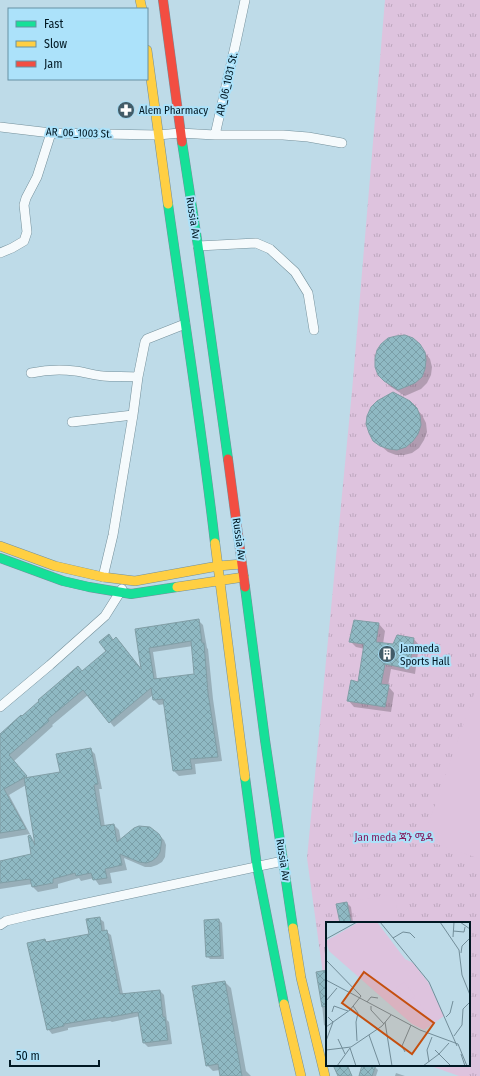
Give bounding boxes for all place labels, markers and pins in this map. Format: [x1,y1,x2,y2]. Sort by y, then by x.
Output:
pharmacy icon: Alem Pharmacy [116,100,136,120]
place label: Alem Pharmacy [139,104,208,117]
place label: Janmeda Sports Hall [400,642,450,668]
building icon: Janmeda Sports Hall [377,644,397,664]

